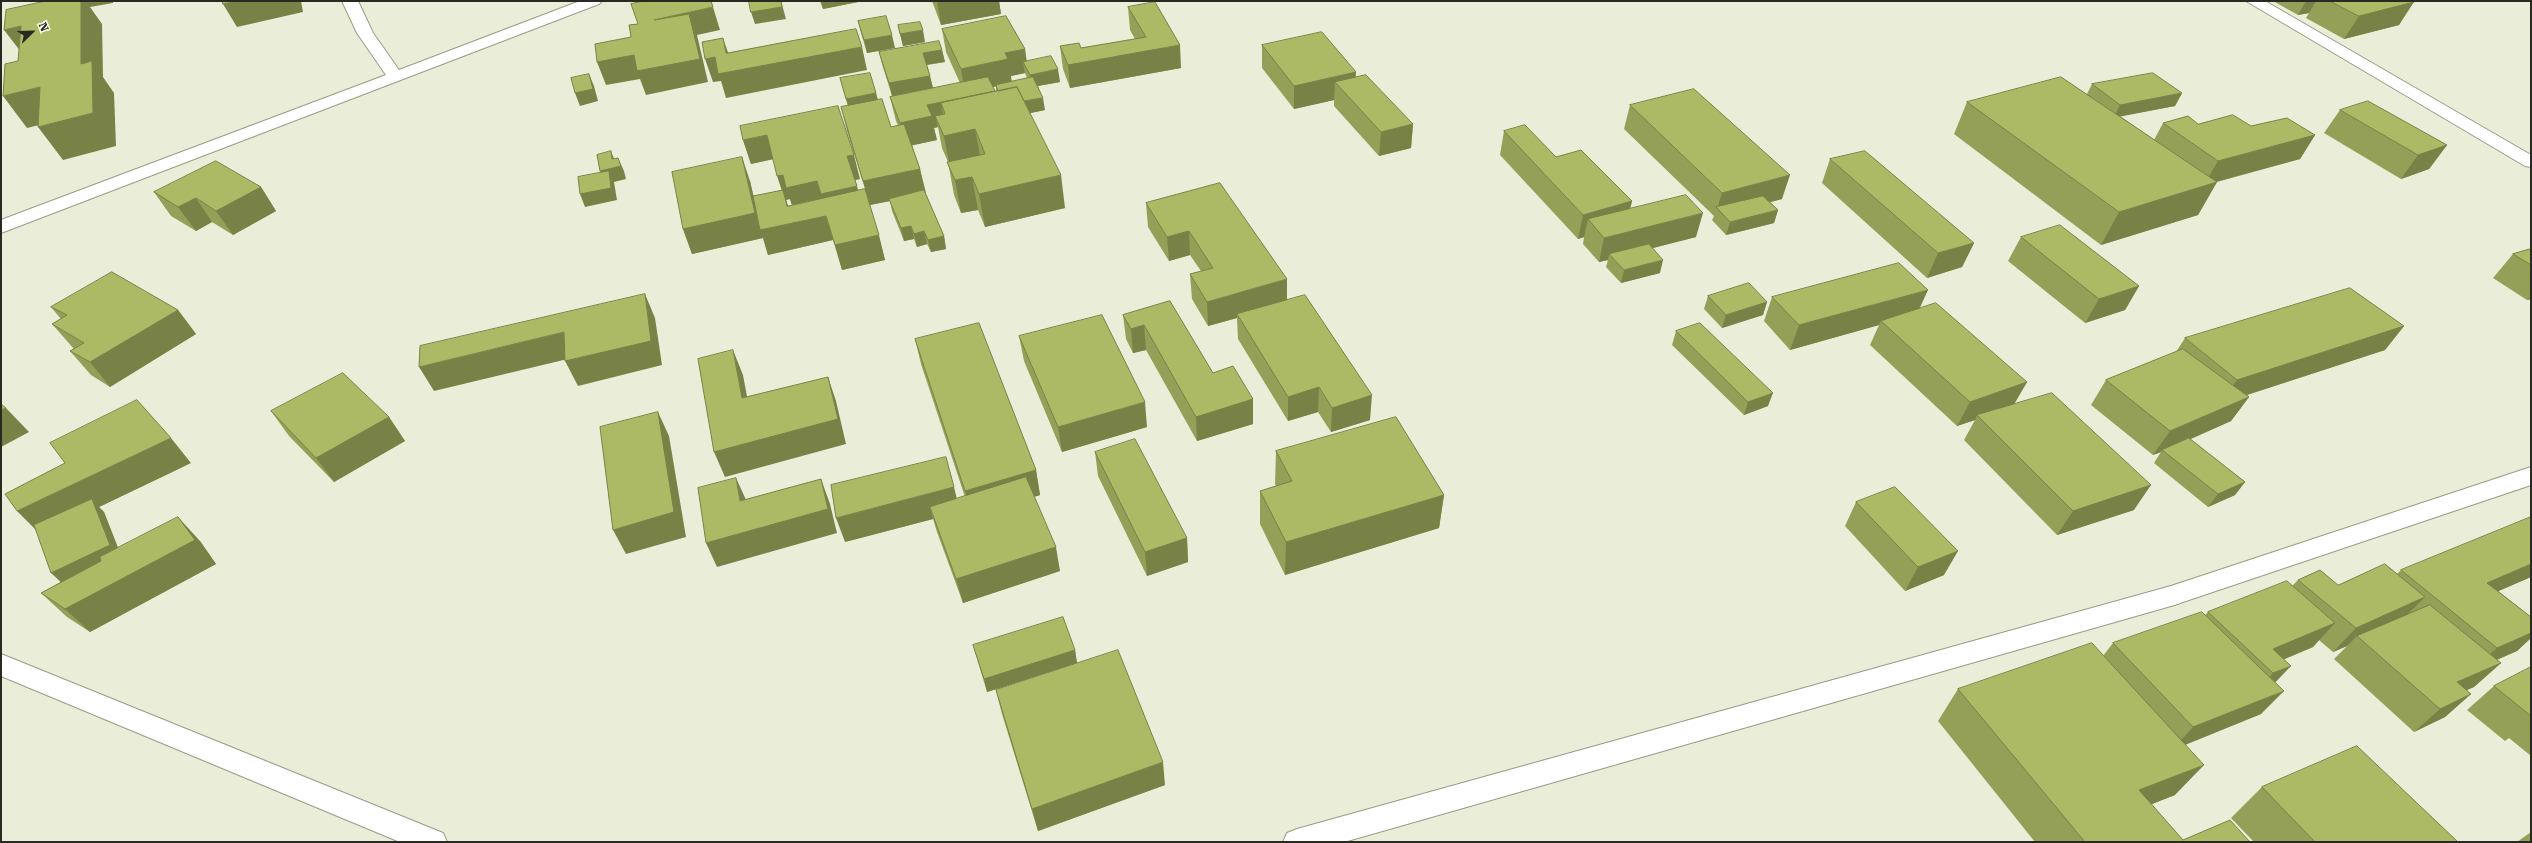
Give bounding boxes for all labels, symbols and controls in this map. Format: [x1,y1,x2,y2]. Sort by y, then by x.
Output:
north arrow [12,12,52,52]
text: N [36,21,51,34]

